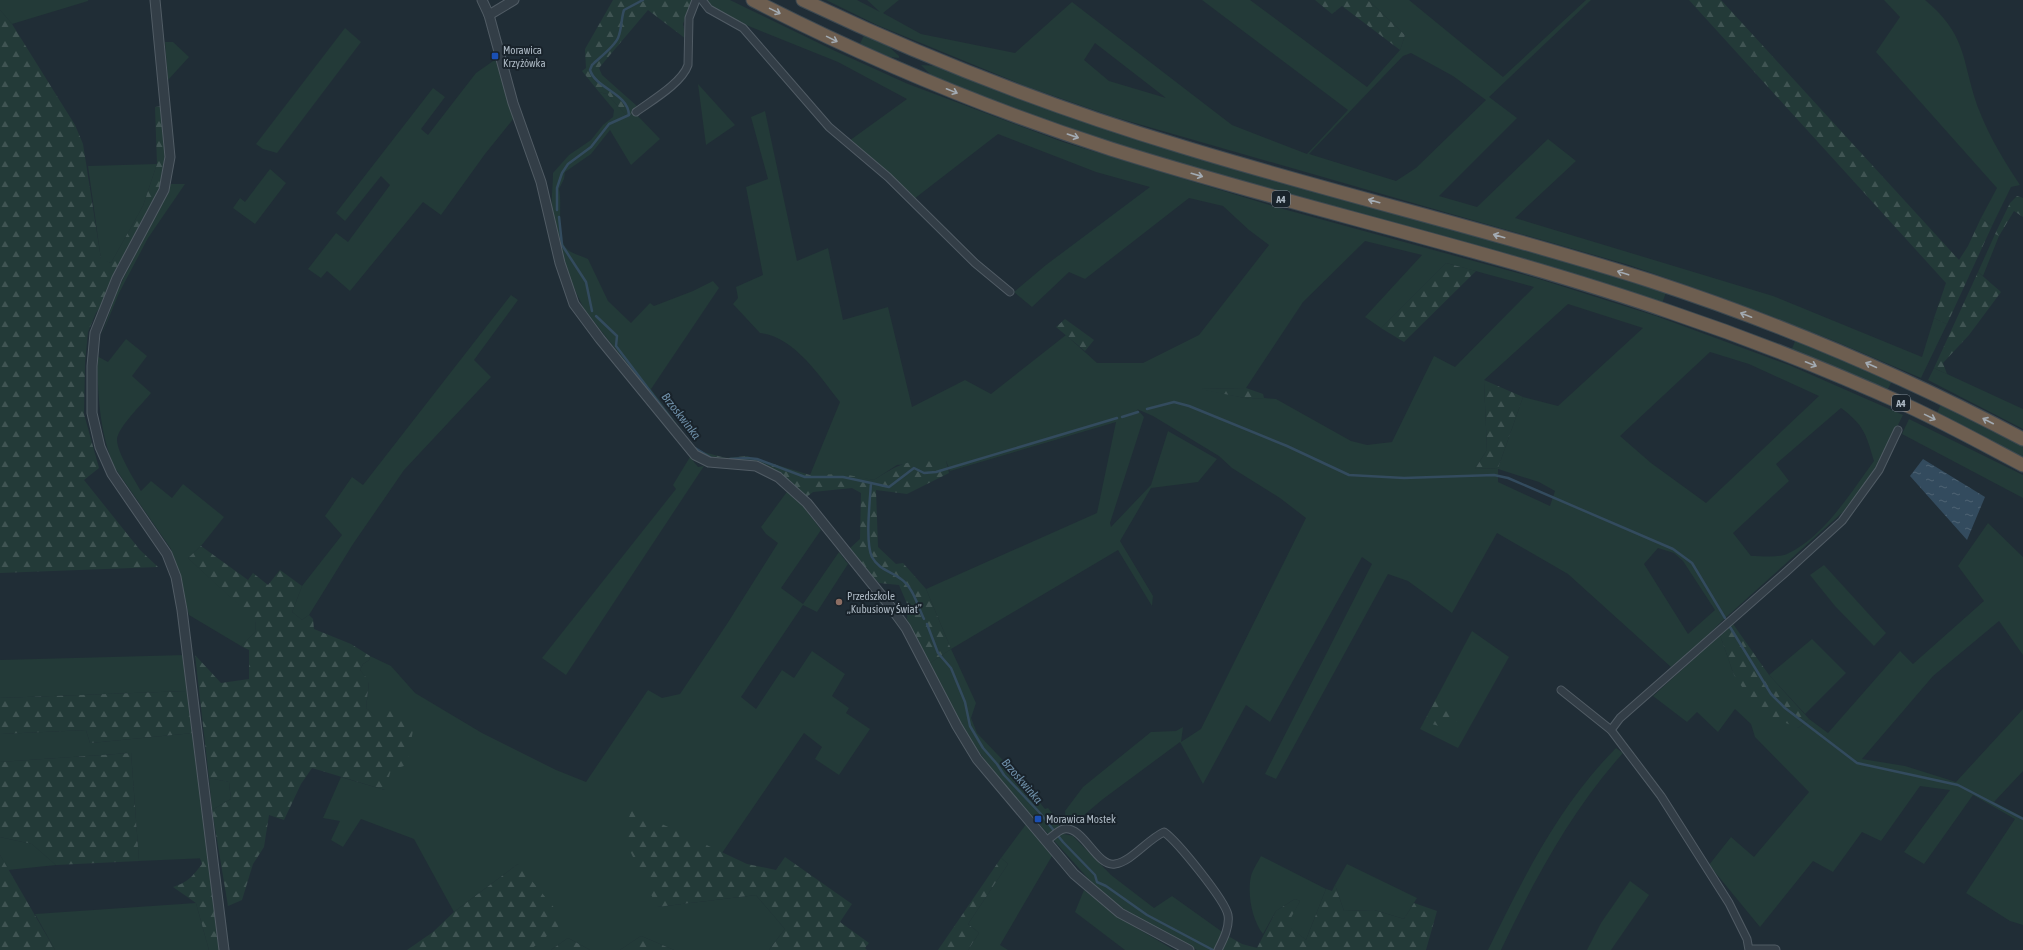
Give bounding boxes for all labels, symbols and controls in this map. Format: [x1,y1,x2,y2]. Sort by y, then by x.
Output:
one-way arrow [769,8,781,15]
one-way arrow [826,36,838,43]
place label: Morawica Krzyżówka [503,44,546,69]
marker: Morawica Krzyżówka [490,51,500,61]
one-way arrow [945,87,957,95]
one-way arrow [1067,133,1080,140]
one-way arrow [1191,172,1204,179]
road number: A4 [1272,191,1290,207]
one-way arrow [1367,197,1380,204]
one-way arrow [1493,231,1506,239]
one-way arrow [1617,269,1630,276]
one-way arrow [1741,311,1753,319]
one-way arrow [1804,361,1816,369]
one-way arrow [1865,361,1877,369]
water label: Brzoskwinka [659,390,704,442]
road number: A4 [1892,395,1910,411]
one-way arrow [1923,414,1935,421]
one-way arrow [1983,417,1995,424]
place label: Przedszkole „Kubusiowy Świat” [847,590,922,615]
marker: Przedszkole „Kubusiowy Świat” [834,597,844,607]
water label: Brzoskwinka [999,756,1046,807]
place label: Morawica Mostek [1046,813,1116,825]
marker: Morawica Mostek [1033,814,1043,824]

